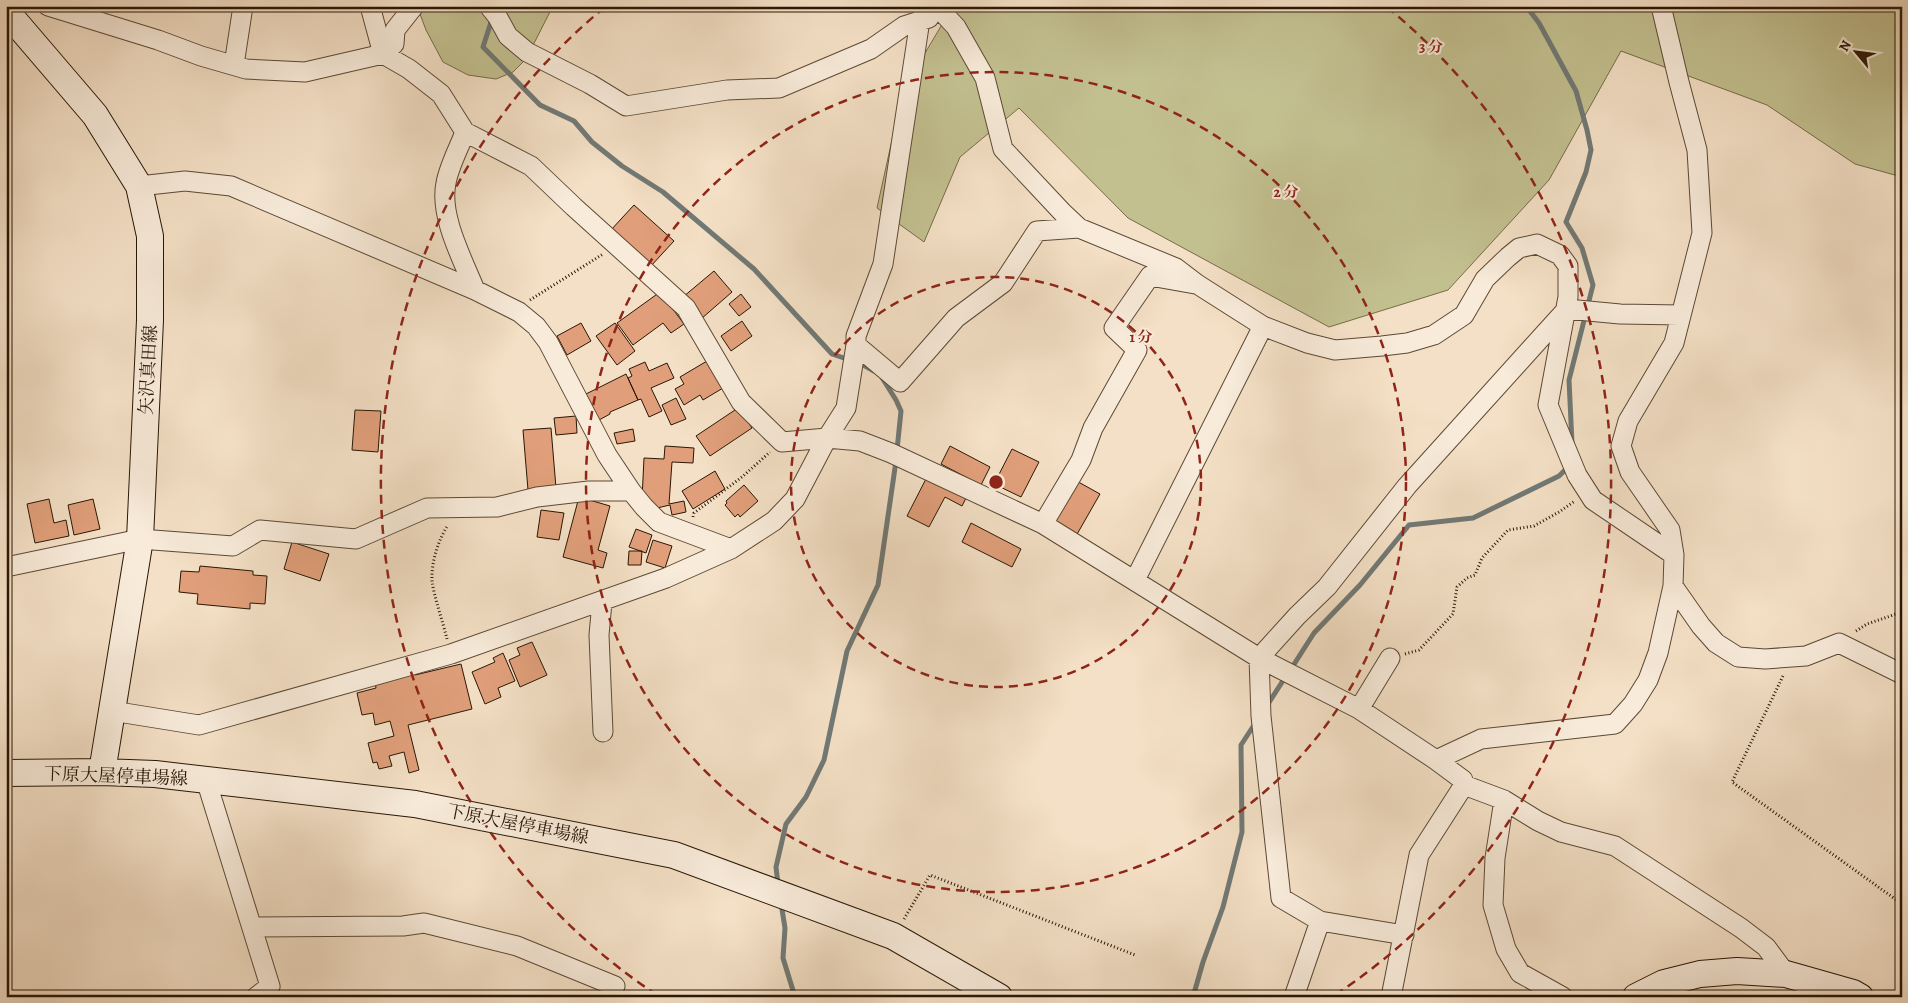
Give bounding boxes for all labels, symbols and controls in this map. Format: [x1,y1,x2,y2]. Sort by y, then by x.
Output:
north arrow [1830,28,1880,78]
text: 3 分 [1419,37,1443,57]
text: N [1834,37,1856,55]
text: 2 分 [1274,182,1298,202]
street label: 矢沢真田線 [134,324,162,416]
text: 1 分 [1130,327,1152,347]
centre of rings [987,473,1005,491]
street label: 下原大屋停車場線 [44,761,188,791]
street label: 下原大屋停車場線 [445,798,591,850]

